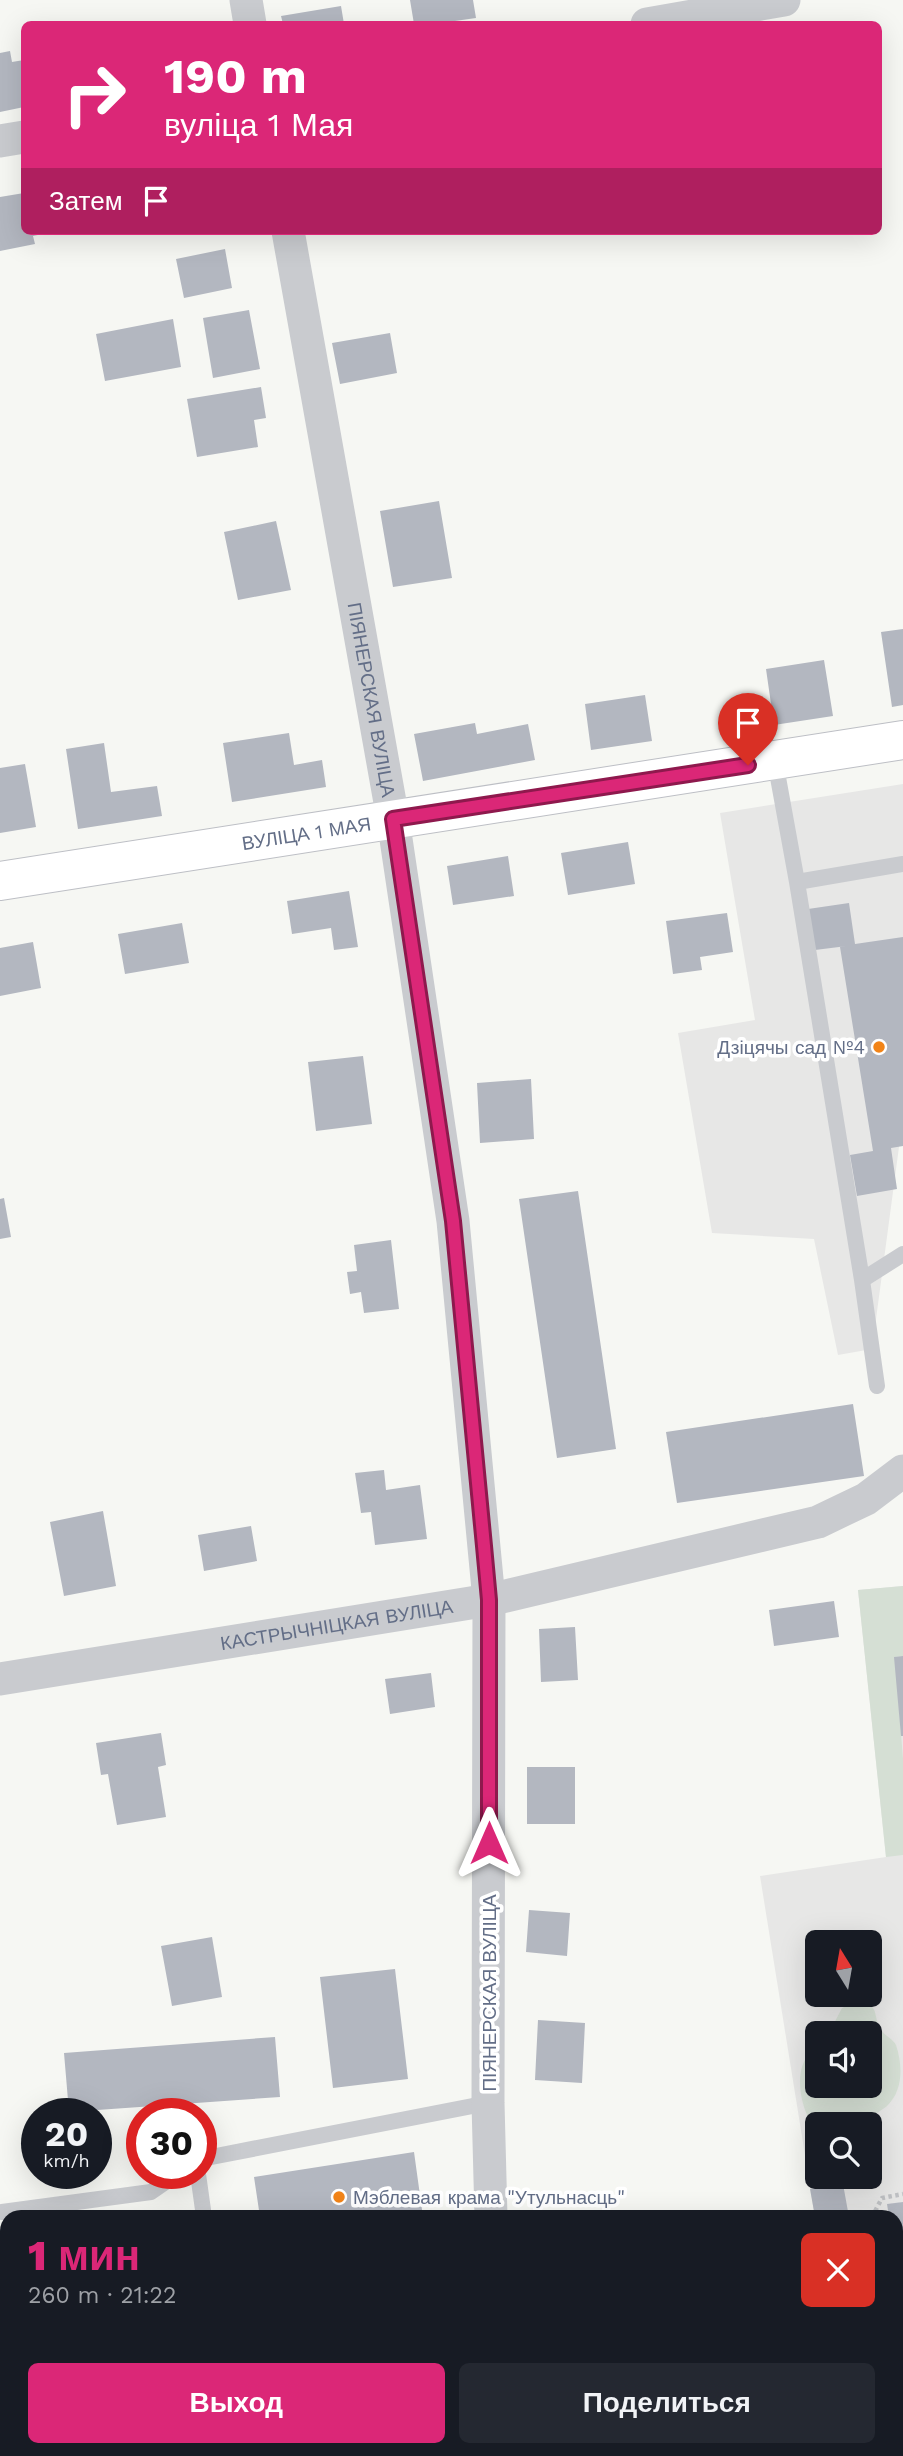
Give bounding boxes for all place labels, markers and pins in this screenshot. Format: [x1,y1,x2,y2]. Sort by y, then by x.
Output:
pin [718,693,778,765]
place label: Дзіцячы сад №4 [717,1036,865,1059]
marker: Дзіцячы сад №4 [871,1039,887,1055]
place label: Мэблевая крама "Утульнасць" [353,2186,625,2209]
marker: Мэблевая крама "Утульнасць" [331,2189,347,2205]

